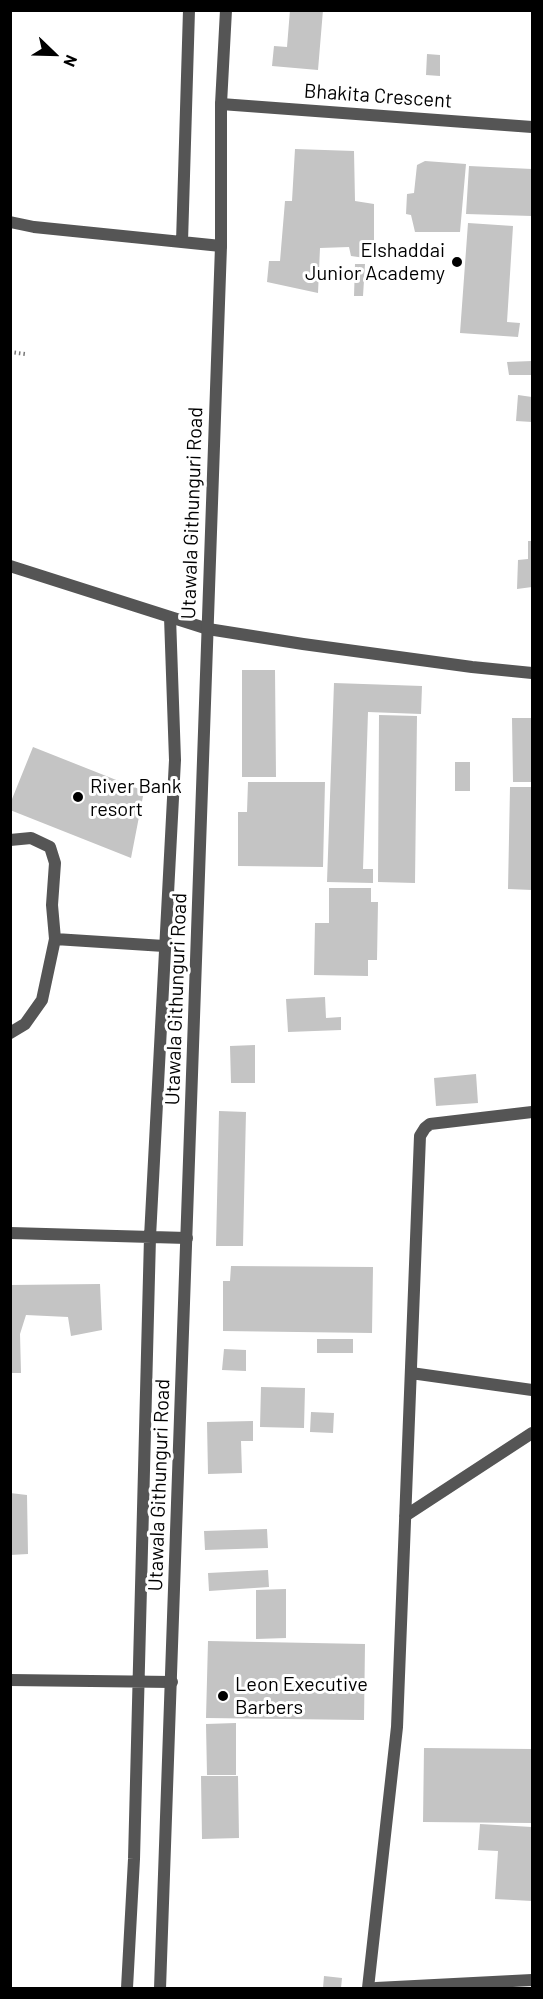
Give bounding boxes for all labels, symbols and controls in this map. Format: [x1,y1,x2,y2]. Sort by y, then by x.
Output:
north arrow [24,24,84,84]
text: N [60,53,82,70]
street label: Bhakita Crescent [303,79,453,113]
place label: Elshaddai Junior Academy [305,238,445,285]
marker: Elshaddai Junior Academy [450,255,464,269]
street label: Utawala Githunguri Road [176,406,208,620]
place label: River Bank resort [90,774,182,821]
marker: River Bank resort [71,790,85,804]
street label: Utawala Githunguri Road [160,892,192,1106]
street label: Utawala Githunguri Road [143,1378,175,1592]
place label: Leon Executive Barbers [235,1672,368,1719]
marker: Leon Executive Barbers [216,1689,230,1703]

